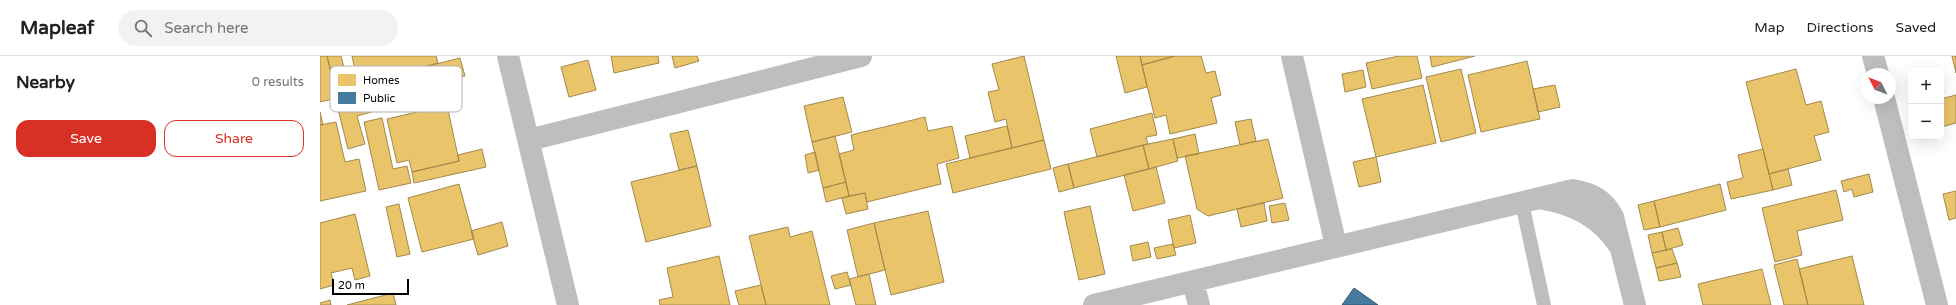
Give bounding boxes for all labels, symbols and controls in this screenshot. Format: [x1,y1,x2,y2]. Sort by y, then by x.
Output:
search box [118,10,398,46]
text: Mapleaf [20,17,94,39]
icon: search [132,17,154,39]
text: Search here [164,19,249,37]
text: Map [1754,19,1785,36]
text: Directions [1807,19,1874,36]
text: Saved [1896,19,1936,36]
legend [330,66,462,112]
north arrow [1860,68,1896,104]
map controls [1908,68,1944,140]
button: + [1908,68,1944,104]
text: Nearby [16,72,75,93]
text: 0 results [252,74,304,90]
text: Homes [363,74,399,87]
text: Public [363,92,395,105]
button: − [1908,104,1944,140]
button: Save [16,120,156,157]
button: Share [164,120,304,157]
scale bar [332,277,409,296]
text: 20 m [338,279,365,292]

